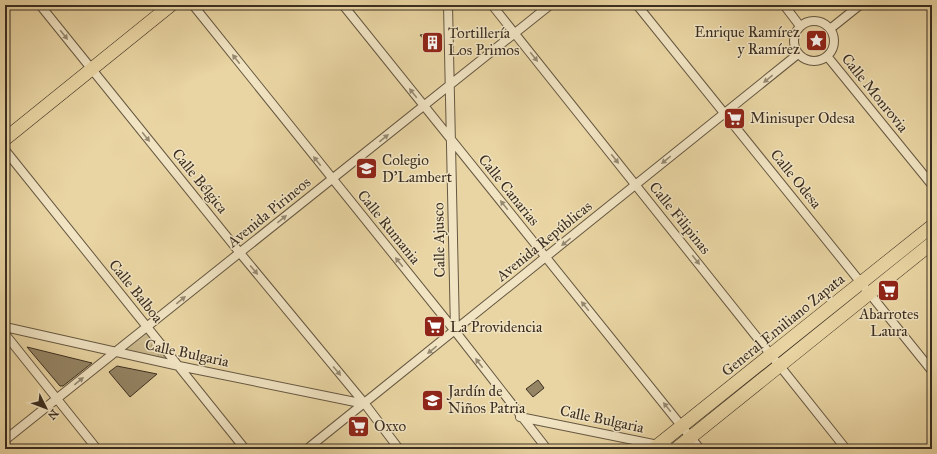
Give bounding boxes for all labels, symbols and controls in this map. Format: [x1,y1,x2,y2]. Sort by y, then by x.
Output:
place label: Enrique Ramírez y Ramírez [695,23,800,58]
place label: Tortillería Los Primos [448,24,519,59]
place icon: Enrique Ramírez y Ramírez [803,28,829,54]
building icon: Tortillería Los Primos [420,29,446,55]
one-way arrow [60,30,69,41]
street label: Calle Monrovia [838,50,913,136]
one-way arrow [530,52,538,63]
one-way arrow [231,53,240,64]
one-way arrow [762,74,773,83]
one-way arrow [409,88,417,99]
supermarket icon: Minisuper Odesa [721,105,747,131]
place label: Minisuper Odesa [750,109,856,127]
one-way arrow [141,131,150,142]
one-way arrow [378,133,389,142]
street label: Calle Bélgica [168,145,232,218]
street label: Calle Odesa [767,146,826,213]
place label: Colegio D'Lambert [382,151,453,186]
street label: Calle Canarias [475,151,543,229]
one-way arrow [611,154,620,164]
one-way arrow [312,155,321,166]
school or university icon: Colegio D'Lambert [354,156,380,182]
one-way arrow [661,156,672,164]
street label: Avenida Pirineos [223,173,314,252]
street label: Calle Filipinas [645,178,715,258]
street label: Calle Rumania [354,186,425,268]
street label: Avenida Repúblicas [492,197,595,286]
one-way arrow [499,200,508,211]
street label: Calle Ajusco [429,202,449,278]
one-way arrow [277,215,288,223]
one-way arrow [560,238,571,247]
one-way arrow [692,255,701,266]
street label: Calle Balboa [105,256,167,327]
one-way arrow [394,256,403,267]
one-way arrow [249,265,258,276]
street label: General Emiliano Zapata [718,269,849,380]
supermarket icon: Abarrotes Laura [876,278,902,304]
one-way arrow [176,296,187,305]
one-way arrow [581,301,590,312]
place label: Abarrotes Laura [858,305,919,340]
supermarket icon: La Providencia [421,314,447,340]
place label: La Providencia [450,318,543,336]
street label: Calle Bulgaria [143,335,231,371]
one-way arrow [426,346,437,354]
one-way arrow [475,358,484,369]
one-way arrow [332,365,341,376]
one-way arrow [74,377,85,386]
place label: Jardín de Niños Patria [446,382,526,417]
school or university icon: Jardín de Niños Patria [420,387,446,413]
north arrow [26,388,66,428]
street label: Calle Bulgaria [558,401,646,437]
one-way arrow [663,402,671,413]
text: N [45,407,61,423]
supermarket icon: Oxxo [345,413,371,439]
place label: Oxxo [374,417,407,435]

